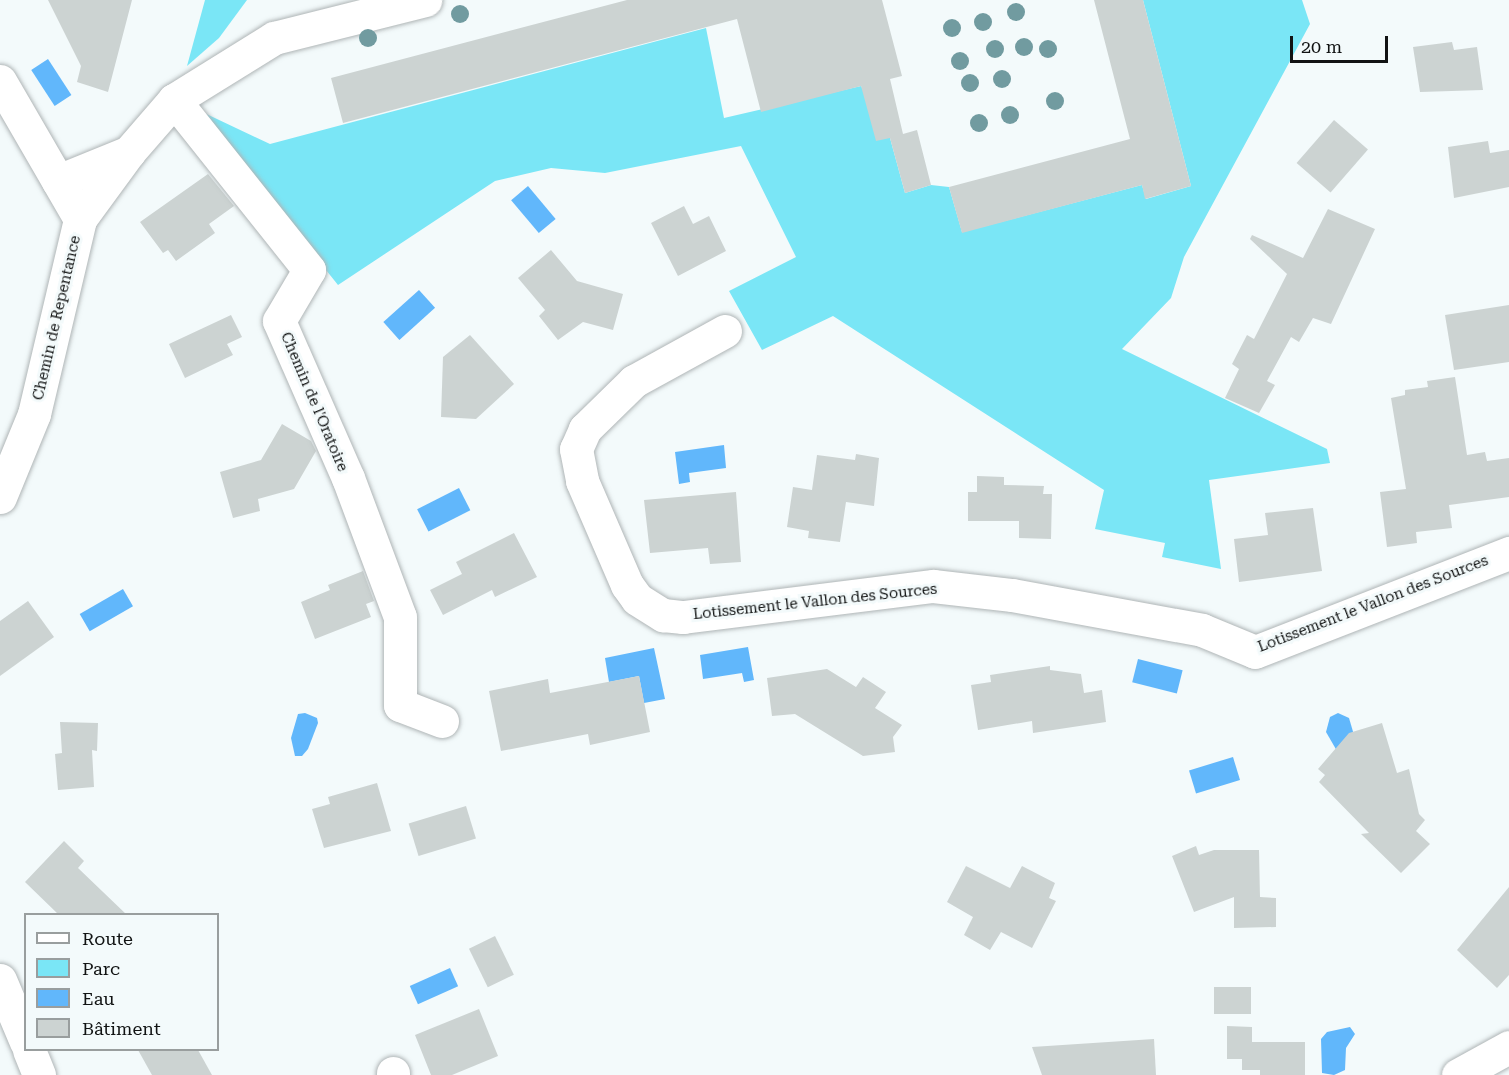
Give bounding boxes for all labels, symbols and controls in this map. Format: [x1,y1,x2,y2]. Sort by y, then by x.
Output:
scale bar [1293,24,1390,62]
text: 20 m [1301,36,1342,57]
street label: Chemin de Repentance [29,234,85,402]
street label: Chemin de l'Oratoire [277,330,351,474]
street label: Lotissement le Vallon des Sources [1255,552,1491,656]
street label: Lotissement le Vallon des Sources [692,580,938,624]
legend [24,913,219,1051]
text: Route [82,928,133,949]
text: Parc [82,958,120,979]
text: Eau [82,988,115,1009]
text: Bâtiment [82,1018,161,1039]

